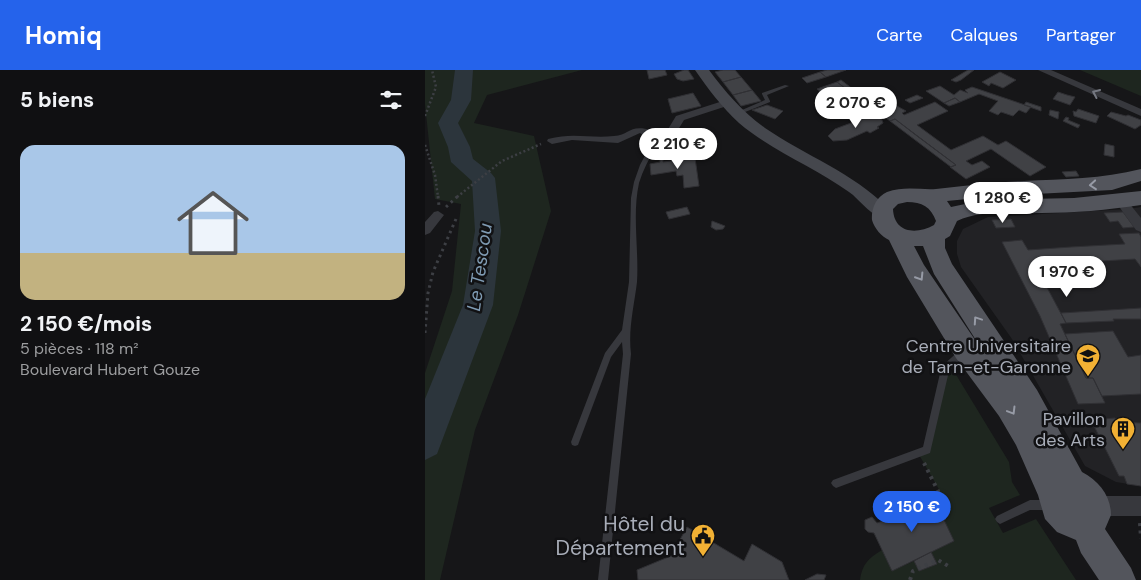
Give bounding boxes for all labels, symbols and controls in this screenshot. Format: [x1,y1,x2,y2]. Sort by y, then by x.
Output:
text: Homiq [25,20,102,51]
text: Carte [876,23,923,47]
text: Calques [951,23,1018,47]
text: Partager [1046,23,1116,47]
text: 5 biens [20,86,94,114]
icon: filters [377,86,405,114]
pin: 2 070 € [810,87,902,129]
one-way arrow [1092,89,1101,100]
text: 2 070 € [826,92,886,113]
pin: 2 210 € [632,128,724,170]
text: 2 210 € [650,133,706,154]
icon: home [168,178,258,268]
one-way arrow [1089,179,1097,190]
pin: 1 280 € [957,182,1049,224]
text: 1 280 € [975,187,1031,208]
water label: Le Tescou [461,222,498,312]
pin: 1 970 € [1021,256,1113,298]
text: 1 970 € [1039,261,1095,282]
one-way arrow [913,272,923,281]
text: 2 150 €/mois [20,310,152,338]
one-way arrow [974,316,983,326]
place label: Centre Universitaire de Tarn-et-Garonne [901,334,1071,379]
text: 5 pièces · 118 m² [20,338,138,359]
school or university icon: Centre Universitaire de Tarn-et-Garonne [1075,343,1101,377]
text: Boulevard Hubert Gouze [20,359,200,380]
one-way arrow [1006,405,1016,414]
place label: Pavillon des Arts [1035,407,1105,452]
building icon: Pavillon des Arts [1110,416,1136,450]
pin: 2 150 € [866,490,958,533]
text: 2 150 € [884,496,940,517]
place label: Hôtel du Département [555,510,685,562]
public building icon: Hôtel du Département [690,523,716,557]

